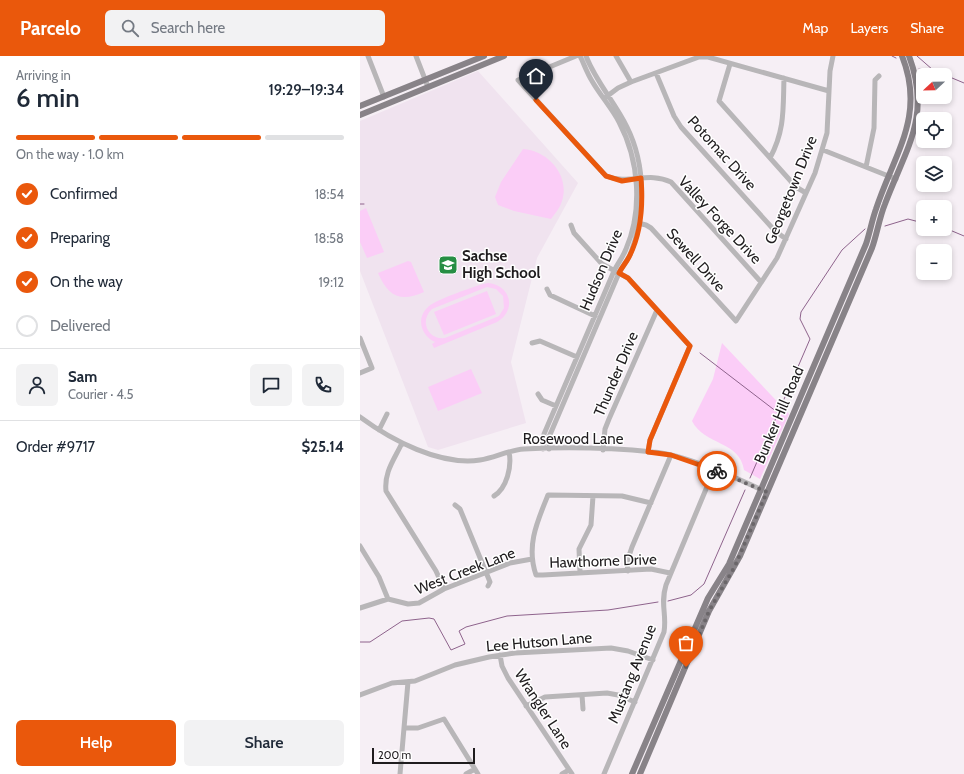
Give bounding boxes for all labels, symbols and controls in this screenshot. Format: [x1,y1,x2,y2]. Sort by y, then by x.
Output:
search box [105,10,385,46]
text: Parcelo [20,17,81,40]
icon: search [119,17,141,39]
text: Search here [151,19,225,37]
text: Map [803,19,828,37]
text: Layers [850,19,888,37]
text: Share [910,19,944,37]
pin [519,59,553,100]
icon: home [525,65,547,87]
text: Arriving in [16,67,71,83]
north arrow [916,68,952,104]
map controls [916,68,952,280]
text: 19:29–19:34 [268,81,344,99]
text: 6 min [16,82,80,114]
street label: Potomac Drive [684,112,760,194]
button: locate [916,112,952,148]
street label: Georgetown Drive [761,133,821,247]
text: On the way · 1.0 km [16,146,124,162]
button: layers [916,156,952,192]
street label: Valley Forge Drive [675,172,766,268]
icon: check [16,183,38,205]
text: Confirmed [50,185,118,203]
text: 18:54 [315,186,344,202]
button: + [916,200,952,236]
street label: Sewell Drive [663,225,729,296]
street label: Hudson Drive [576,226,626,313]
icon: check [16,227,38,249]
text: Preparing [50,229,110,247]
text: 18:58 [314,230,344,246]
button: − [916,244,952,280]
place label: Sachse High School [462,247,540,282]
school or university icon: Sachse High School [437,254,459,276]
icon: check [16,271,38,293]
text: On the way [50,273,123,291]
text: 19:12 [319,274,344,290]
text: Delivered [50,317,111,335]
street label: Thunder Drive [590,329,642,419]
button: person [16,364,58,406]
button: chat [250,364,292,406]
button: phone [302,364,344,406]
street label: Bunker Hill Road [750,364,808,466]
text: Sam [68,368,97,386]
text: Courier · 4.5 [68,386,133,402]
street label: Rosewood Lane [523,430,624,448]
text: Order #9717 [16,438,95,456]
text: $25.14 [301,438,344,456]
courier [697,451,737,491]
icon: bike [706,460,728,482]
street label: West Creek Lane [412,544,518,598]
street label: Hawthorne Drive [549,550,657,572]
street label: Mustang Avenue [604,622,660,726]
pin [669,626,703,667]
street label: Lee Hutson Lane [485,628,593,656]
icon: bag [675,632,697,654]
street label: Wrangler Lane [511,666,576,753]
button: Help [16,720,176,766]
button: Share [184,720,344,766]
scale bar [372,746,475,765]
text: 200 m [378,748,411,762]

